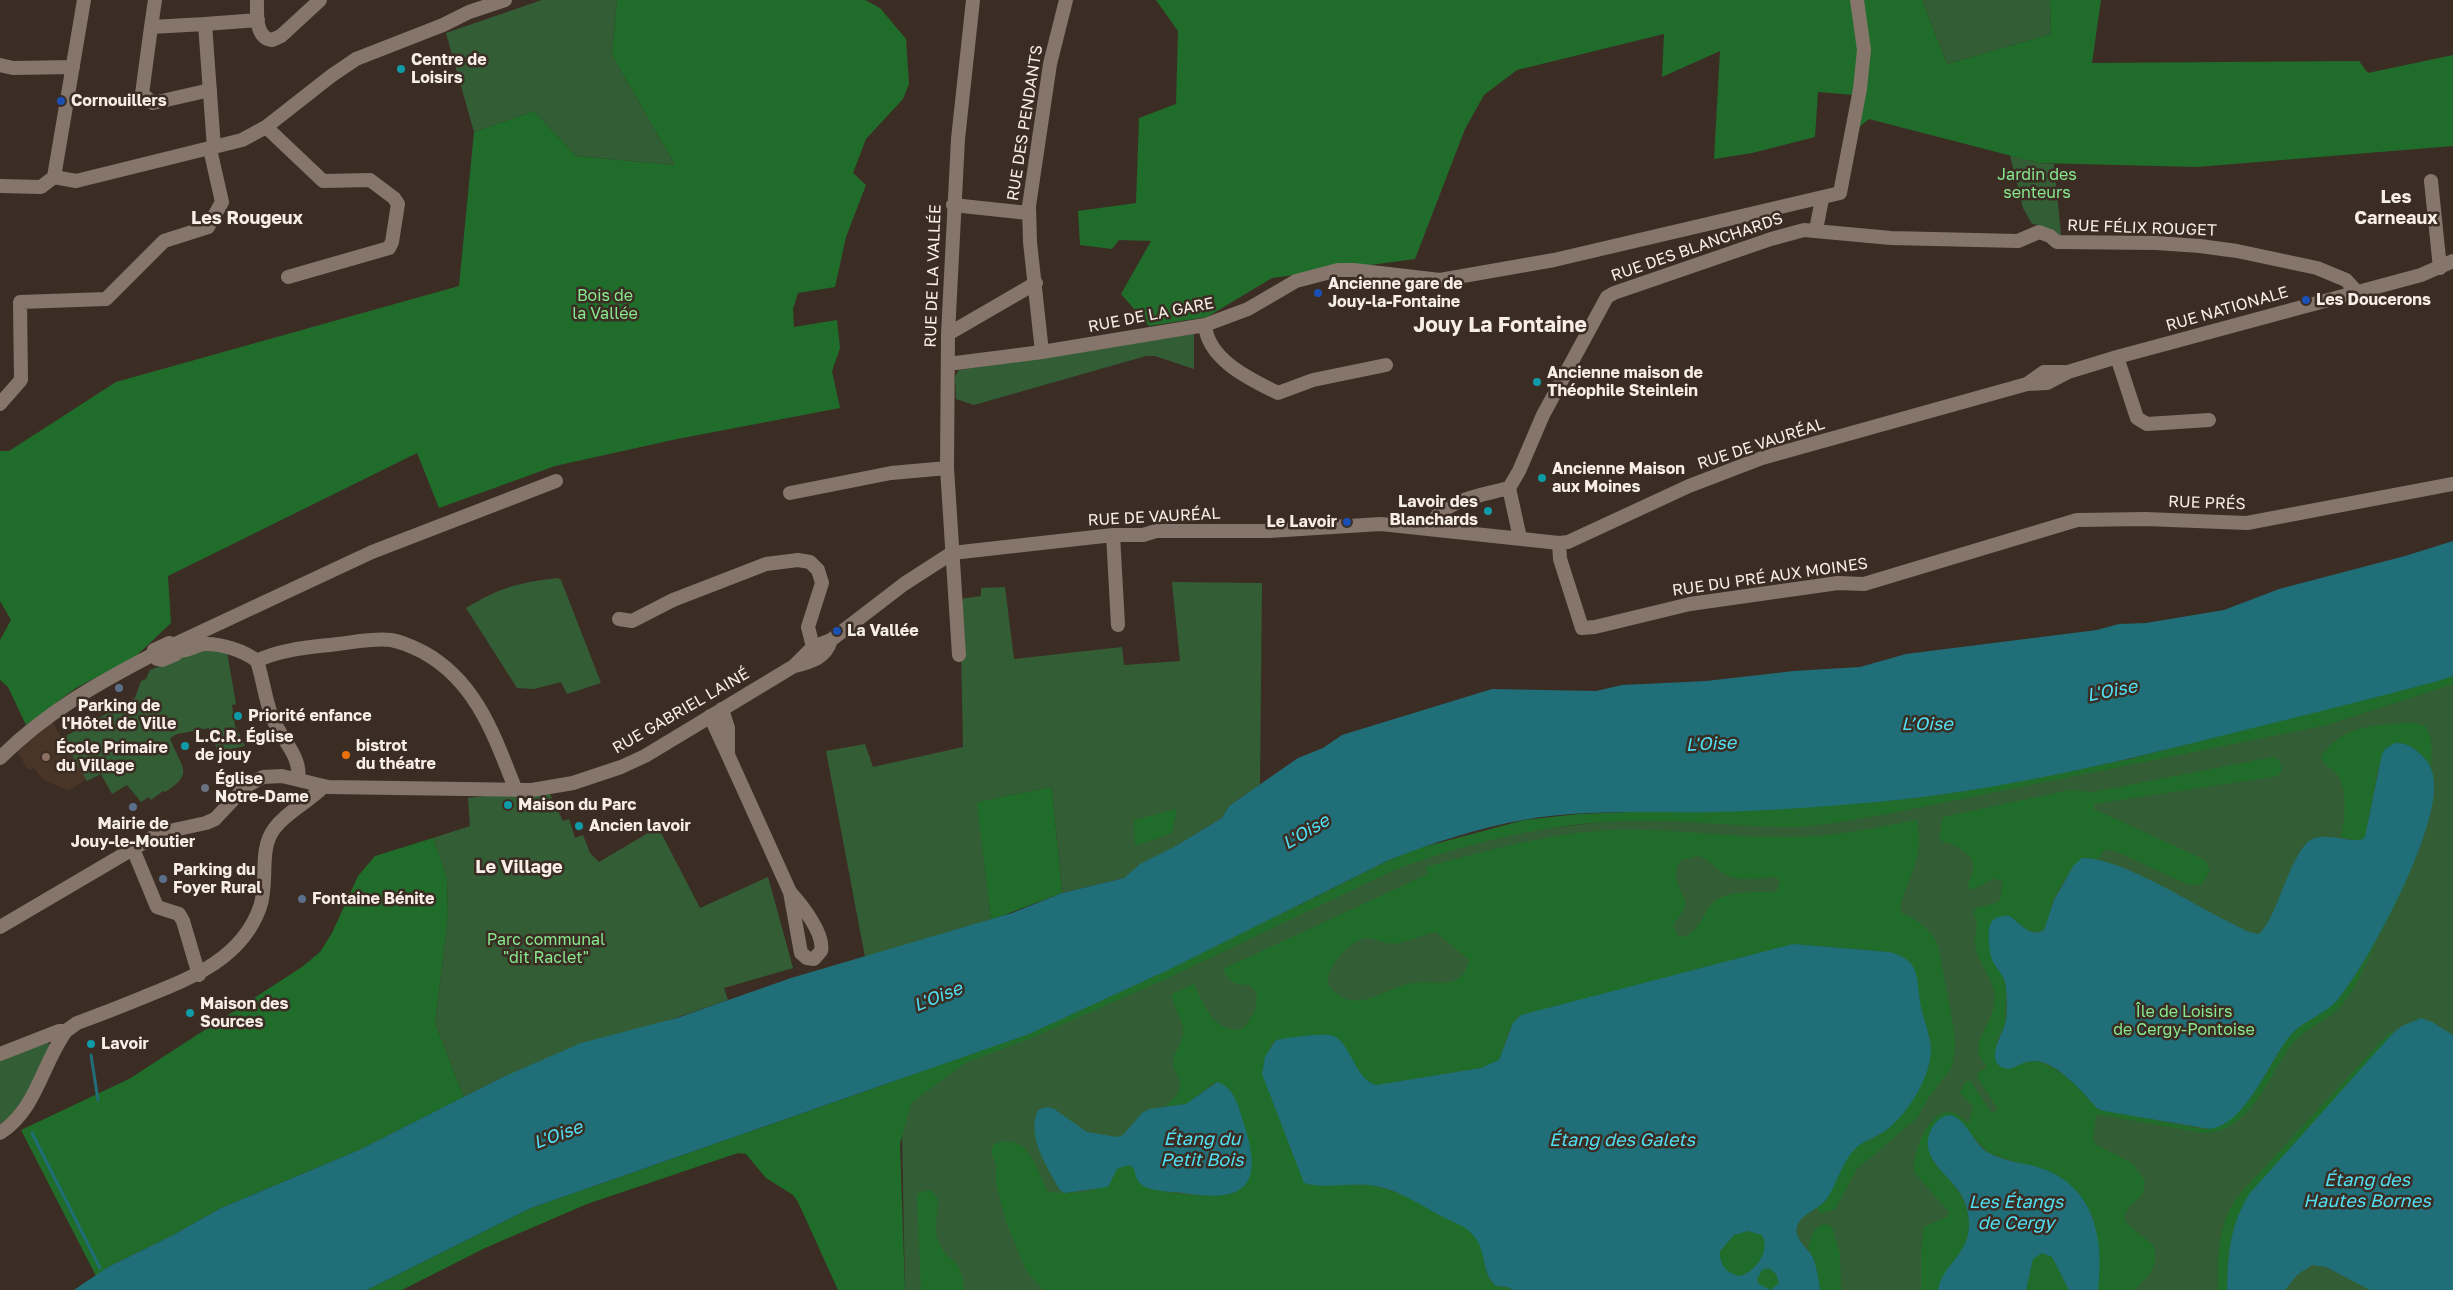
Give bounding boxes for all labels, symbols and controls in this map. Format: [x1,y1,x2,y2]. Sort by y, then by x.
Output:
street label: RUE DES PENDANTS [1003,44,1047,202]
place label: Centre de Loisirs [411,50,487,88]
marker: Centre de Loisirs [395,63,407,75]
place label: Cornouillers [71,91,167,111]
marker: Cornouillers [55,95,67,107]
park label: Jardin des senteurs [1997,165,2077,203]
district label: Les Carneaux [2354,186,2438,228]
street label: RUE DE LA VALLÉE [921,204,945,348]
district label: Les Rougeux [191,207,303,229]
street label: RUE DES BLANCHARDS [1608,209,1786,285]
street label: RUE FÉLIX ROUGET [2067,216,2217,240]
place label: Ancienne gare de Jouy-la-Fontaine [1328,274,1463,312]
street label: RUE NATIONALE [2164,282,2290,336]
park label: Bois de la Vallée [572,286,638,324]
marker: Ancienne gare de Jouy-la-Fontaine [1312,287,1324,299]
place label: Les Doucerons [2316,290,2431,310]
street label: RUE DE LA GARE [1086,293,1216,337]
marker: Les Doucerons [2300,294,2312,306]
district label: Jouy La Fontaine [1413,312,1587,338]
place label: Ancienne maison de Théophile Steinlein [1547,363,1703,401]
marker: Ancienne maison de Théophile Steinlein [1531,376,1543,388]
street label: RUE DE VAURÉAL [1695,414,1827,474]
place label: Ancienne Maison aux Moines [1552,459,1685,497]
marker: Ancienne Maison aux Moines [1536,472,1548,484]
place label: Lavoir des Blanchards [1389,492,1478,530]
street label: RUE PRÉS [2168,492,2246,514]
street label: RUE DE VAURÉAL [1087,504,1221,530]
marker: Lavoir des Blanchards [1482,505,1494,517]
place label: Le Lavoir [1267,512,1337,532]
marker: Le Lavoir [1341,516,1353,528]
street label: RUE DU PRÉ AUX MOINES [1671,554,1869,600]
place label: La Vallée [847,621,919,641]
marker: La Vallée [831,625,843,637]
street label: RUE GABRIEL LAINÉ [609,664,753,758]
water label: L'Oise [2085,676,2139,706]
marker: Parking de l'Hôtel de Ville [113,682,125,694]
place label: Parking de l'Hôtel de Ville [62,696,176,734]
place label: Priorité enfance [248,706,372,726]
marker: Priorité enfance [232,710,244,722]
water label: L’Oise [1901,713,1953,735]
place label: L.C.R. Église de jouy [195,727,294,765]
water label: L'Oise [1685,732,1737,756]
place label: bistrot du théatre [356,736,436,774]
place label: École Primaire du Village [56,738,168,776]
marker: L.C.R. Église de jouy [179,740,191,752]
marker: bistrot du théatre [340,749,352,761]
marker: École Primaire du Village [40,751,52,763]
place label: Église Notre-Dame [215,769,309,807]
marker: Église Notre-Dame [199,782,211,794]
place label: Maison du Parc [518,795,636,815]
marker: Maison du Parc [502,799,514,811]
marker: Mairie de Jouy-le-Moutier [127,801,139,813]
water label: L'Oise [1279,810,1333,854]
place label: Mairie de Jouy-le-Moutier [71,814,195,852]
place label: Ancien lavoir [589,816,691,836]
marker: Ancien lavoir [573,820,585,832]
district label: Le Village [475,856,563,878]
place label: Parking du Foyer Rural [173,860,262,898]
marker: Parking du Foyer Rural [157,873,169,885]
place label: Fontaine Bénite [312,889,434,909]
marker: Fontaine Bénite [296,893,308,905]
park label: Parc communal "dit Raclet" [487,930,605,968]
water label: L'Oise [911,978,965,1016]
place label: Maison des Sources [200,994,288,1032]
park label: Île de Loisirs de Cergy-Pontoise [2113,1002,2255,1040]
marker: Maison des Sources [184,1007,196,1019]
place label: Lavoir [101,1034,149,1054]
marker: Lavoir [85,1038,97,1050]
water label: L'Oise [531,1116,585,1154]
water label: Étang du Petit Bois [1161,1128,1243,1170]
water label: Étang des Galets [1549,1129,1695,1151]
water label: Étang des Hautes Bornes [2303,1169,2431,1212]
water label: Les Étangs de Cergy [1969,1191,2063,1234]

